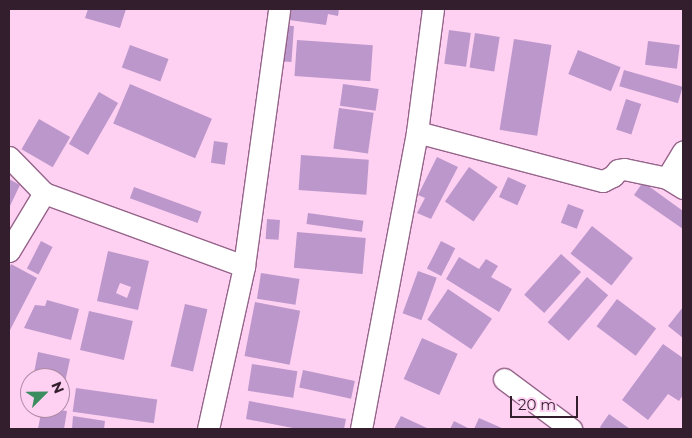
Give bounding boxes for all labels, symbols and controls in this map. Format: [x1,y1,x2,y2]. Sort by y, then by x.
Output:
north arrow [20,368,70,418]
text: N [47,379,68,396]
scale bar [512,386,580,418]
text: 20 m [518,395,556,414]

